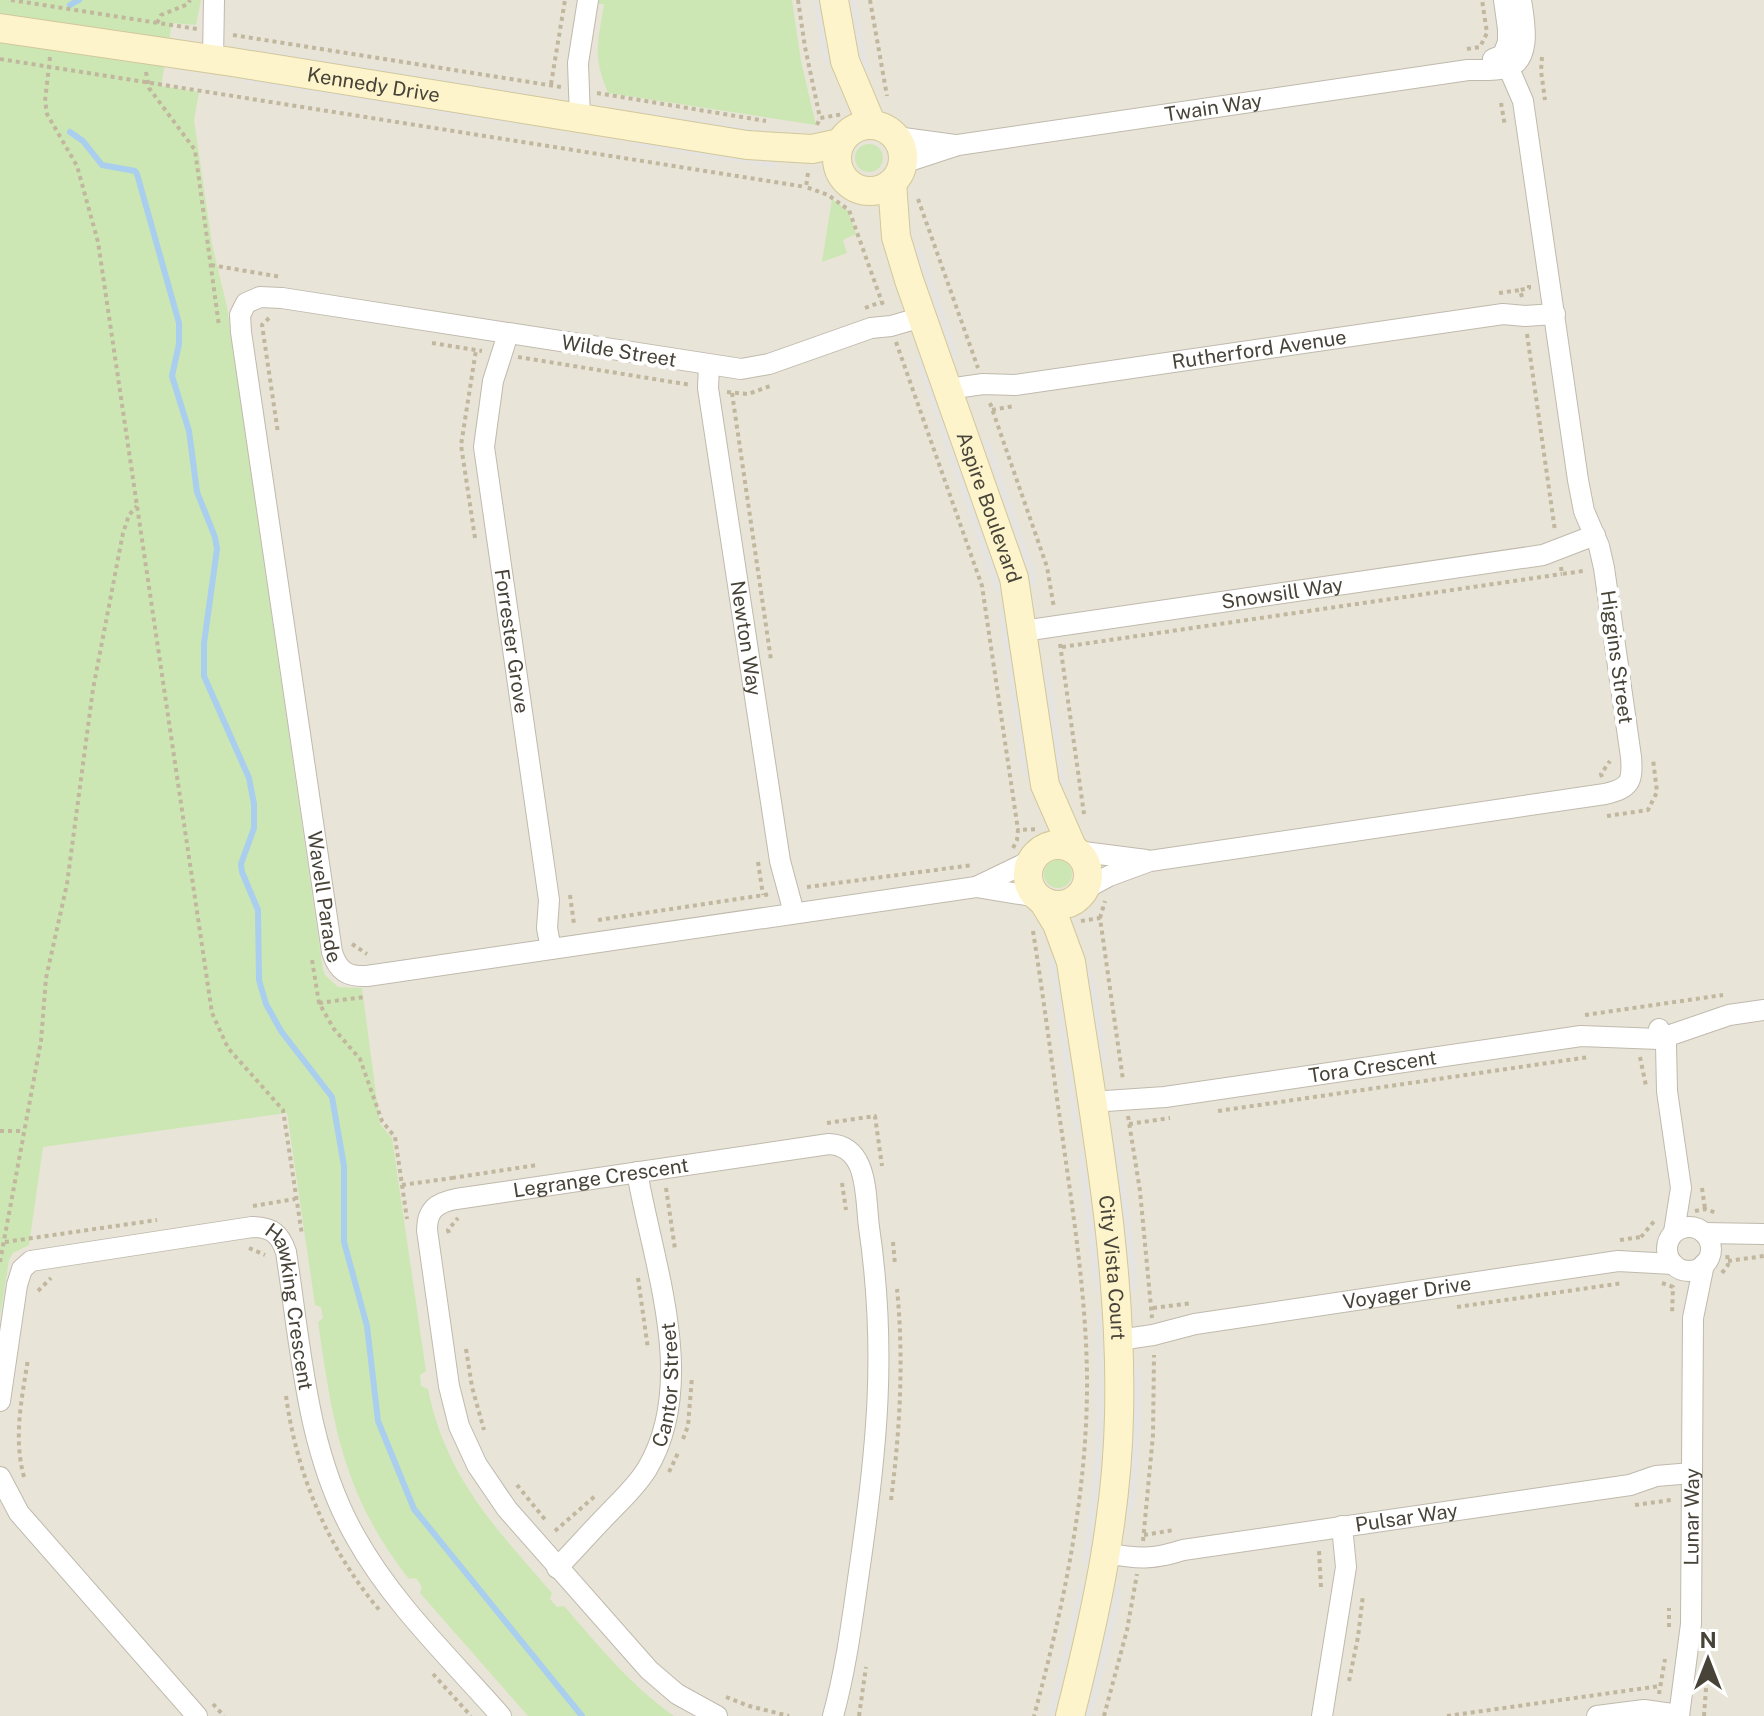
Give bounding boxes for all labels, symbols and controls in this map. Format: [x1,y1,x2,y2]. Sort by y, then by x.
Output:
street label: Kennedy Drive [306,62,442,107]
street label: Twain Way [1163,88,1264,126]
street label: Rutherford Avenue [1170,325,1348,374]
street label: Wilde Street [560,330,678,372]
street label: Aspire Boulevard [951,428,1027,586]
street label: Forrester Grove [490,567,534,715]
street label: Snowsill Way [1220,572,1345,614]
street label: Newton Way [725,579,767,698]
street label: Higgins Street [1596,589,1638,725]
street label: Wavell Parade [302,830,347,966]
street label: Tora Crescent [1307,1045,1438,1088]
street label: Legrange Crescent [511,1153,690,1202]
street label: City Vista Court [1094,1194,1130,1341]
street label: Hawking Crescent [260,1218,318,1392]
street label: Voyager Drive [1341,1271,1473,1314]
street label: Cantor Street [647,1321,683,1450]
street label: Lunar Way [1679,1468,1704,1566]
street label: Pulsar Way [1354,1498,1460,1537]
north arrow [1668,1620,1748,1700]
text: N [1699,1627,1717,1653]

